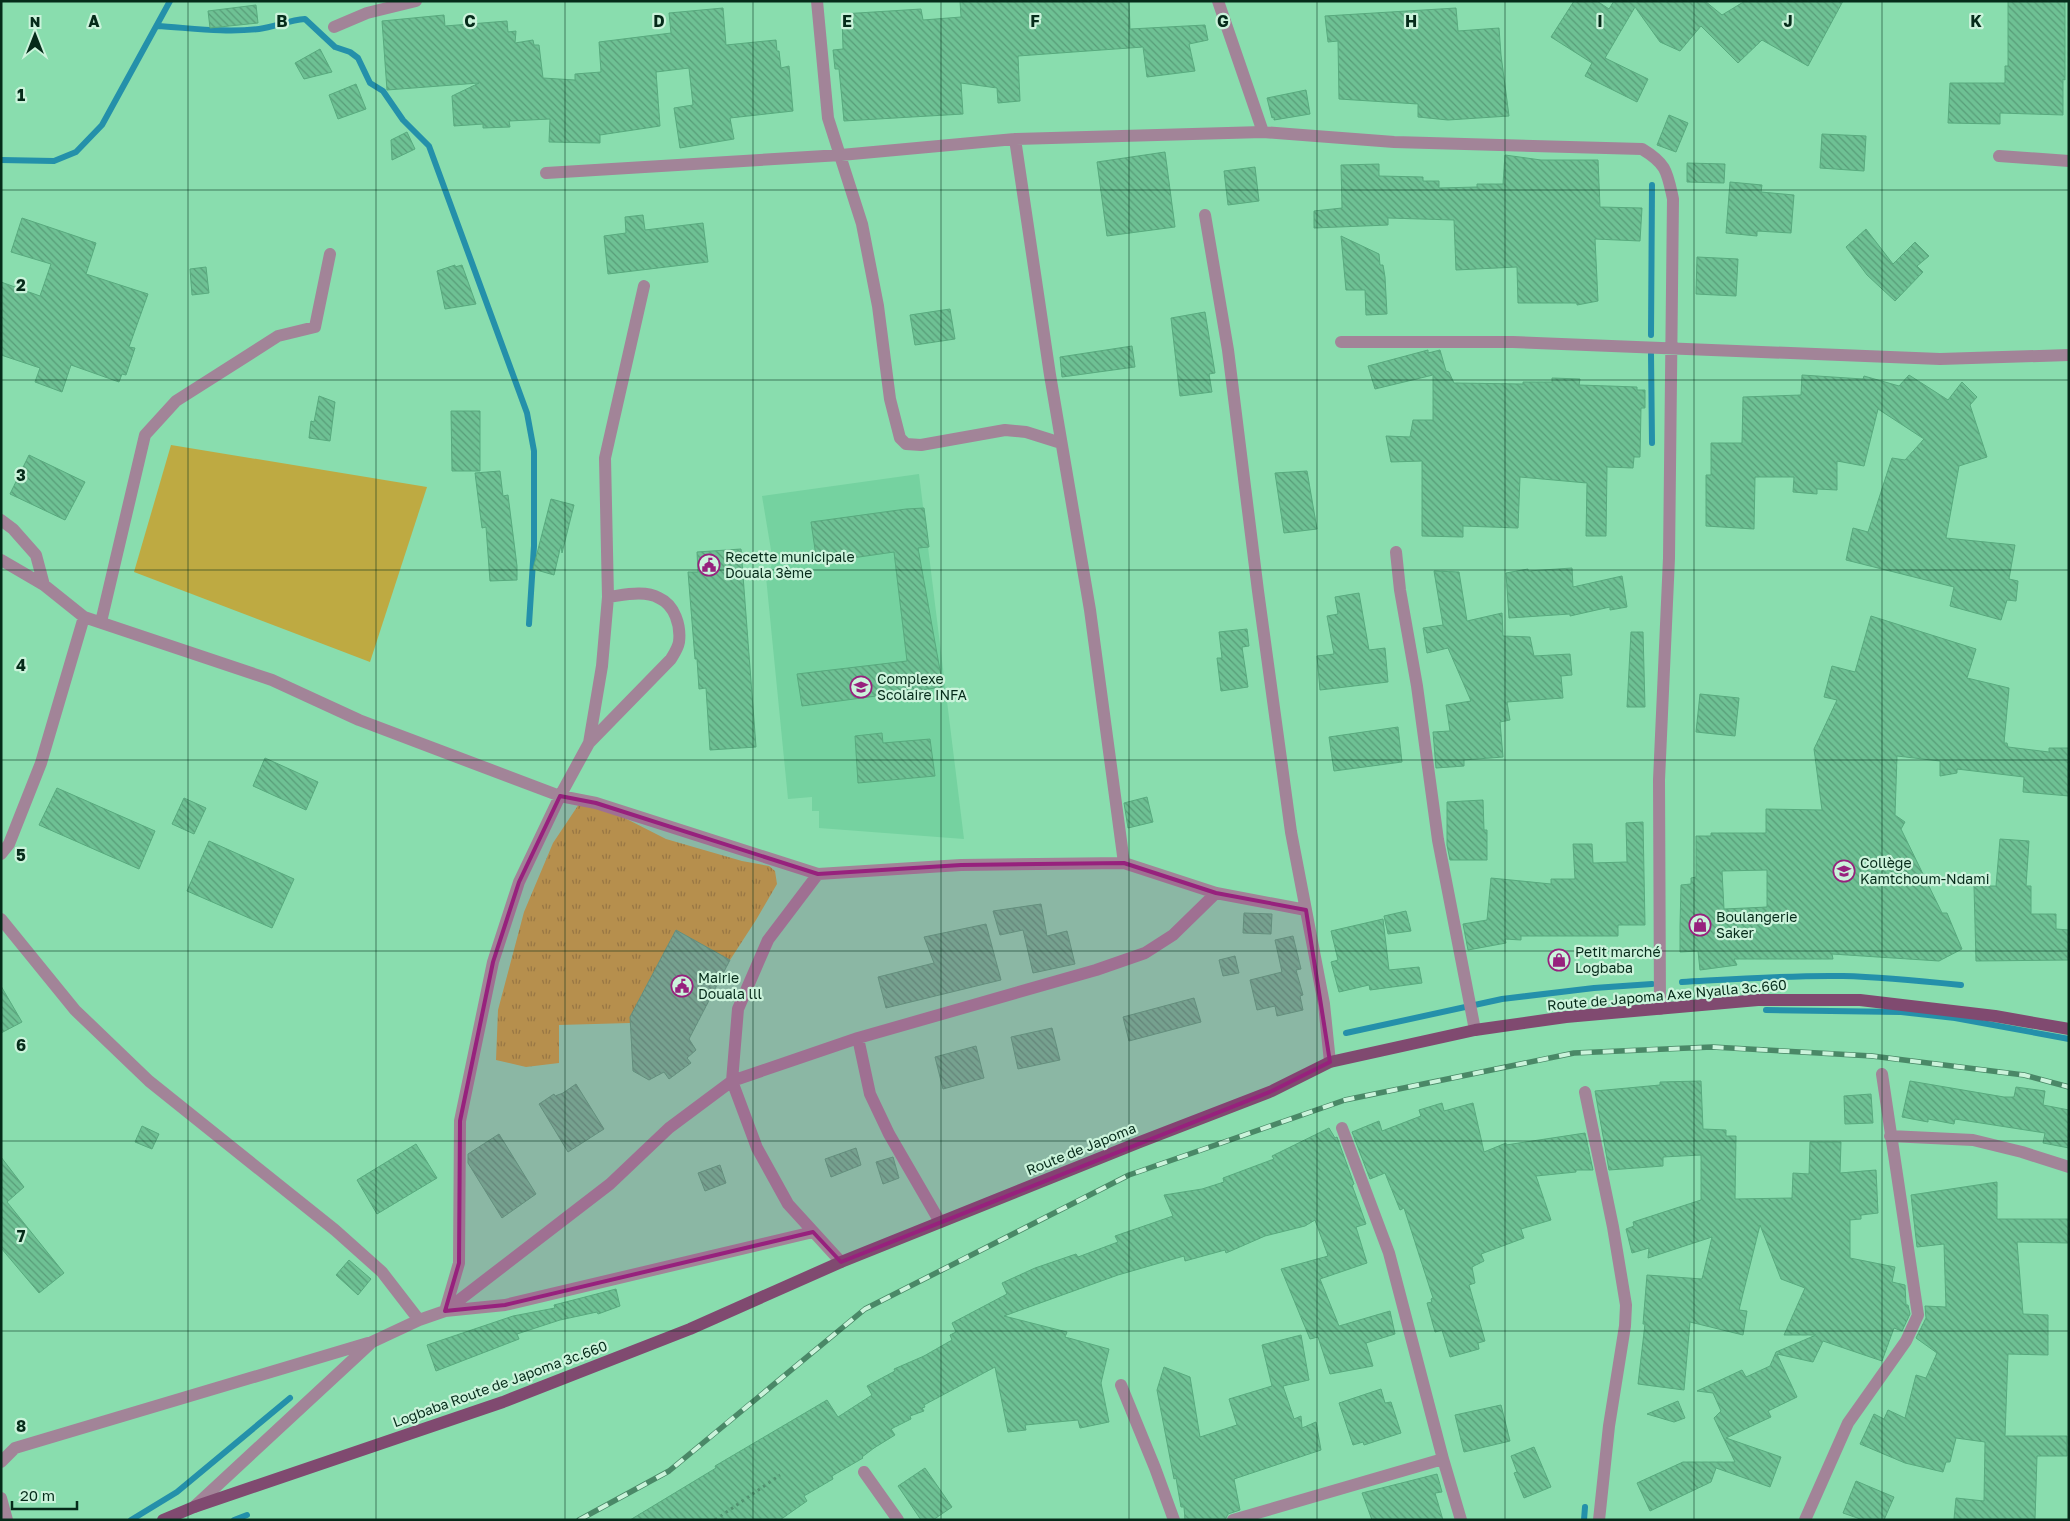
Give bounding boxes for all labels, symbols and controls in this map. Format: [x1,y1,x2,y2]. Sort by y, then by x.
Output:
north arrow [10,10,60,60]
text: A [88,11,100,31]
text: B [276,11,288,31]
text: C [464,11,476,31]
text: D [653,11,665,31]
text: E [842,11,852,31]
text: F [1030,11,1040,31]
text: G [1217,11,1229,31]
text: H [1405,11,1417,31]
text: I [1597,11,1603,31]
text: J [1783,11,1793,31]
text: K [1970,11,1982,31]
text: N [30,13,40,30]
text: 1 [17,85,25,105]
text: 2 [16,275,26,295]
text: 3 [16,465,26,485]
place label: Recette municipale Douala 3ème [725,548,855,581]
public building icon: Recette municipale Douala 3ème [697,553,721,577]
text: 4 [16,655,26,675]
place label: Complexe Scolaire INFA [877,670,968,703]
school or university icon: Complexe Scolaire INFA [849,675,873,699]
text: 5 [16,845,26,865]
place label: Collège Kamtchoum-Ndami [1860,854,1989,887]
school or university icon: Collège Kamtchoum-Ndami [1832,859,1856,883]
place label: Boulangerie Saker [1716,908,1797,941]
shop icon: Boulangerie Saker [1688,913,1712,937]
place label: Petit marché Logbaba [1575,943,1661,976]
shop icon: Petit marché Logbaba [1547,948,1571,972]
place label: Mairie Douala lll [698,969,762,1002]
public building icon: Mairie Douala lll [670,974,694,998]
street label: Route de Japoma Axe Nyalla 3c.660 [1546,976,1788,1013]
text: 6 [16,1035,26,1055]
street label: Route de Japoma [1024,1119,1138,1178]
text: 7 [17,1226,26,1246]
street label: Logbaba Route de Japoma 3c.660 [390,1337,609,1430]
text: 8 [16,1416,26,1436]
scale bar [12,1478,78,1510]
text: 20 m [20,1486,55,1504]

